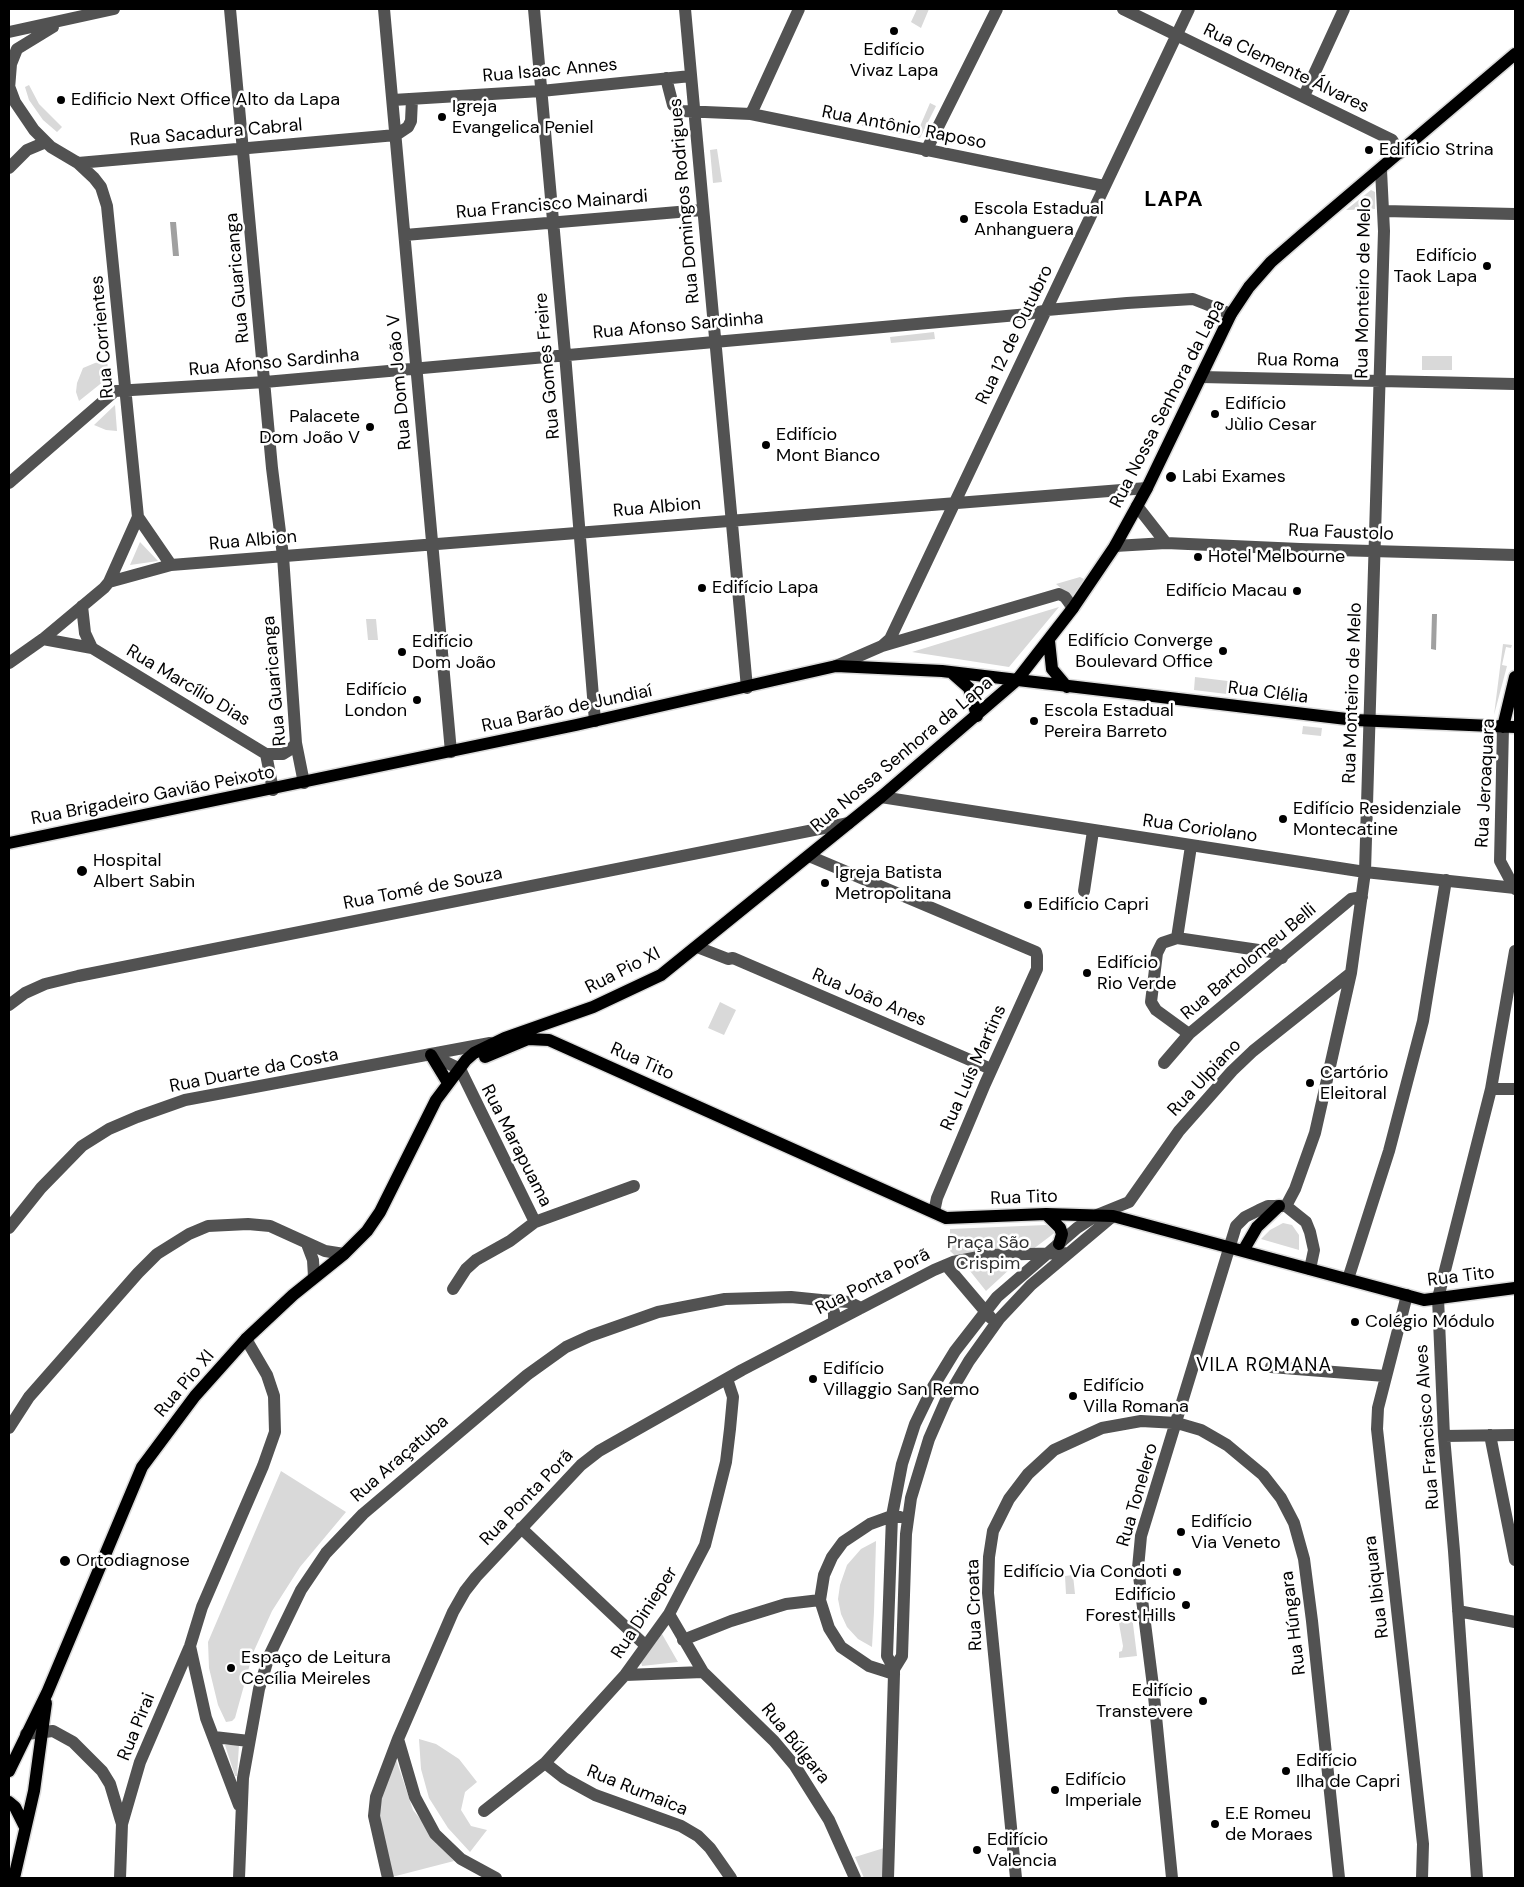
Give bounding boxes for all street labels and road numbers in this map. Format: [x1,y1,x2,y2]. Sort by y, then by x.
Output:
street label: Rua Clemente Álvares [1200,20,1372,118]
street label: Rua Isaac Annes [482,54,618,88]
street label: Rua Domingos Rodrigues [665,97,705,305]
street label: Rua Antônio Raposo [820,101,988,155]
street label: Rua Sacadura Cabral [129,115,303,151]
street label: Rua Francisco Mainardi [455,186,649,224]
street label: Rua Monteiro de Melo [1352,197,1376,379]
street label: Rua Guaricanga [222,212,254,344]
street label: Rua 12 de Outubro [972,262,1058,408]
street label: Rua Corrientes [87,275,119,399]
street label: Rua Gomes Freire [531,292,565,440]
street label: Rua Nossa Senhora da Lapa [1106,296,1230,512]
street label: Rua Afonso Sardinha [592,308,764,344]
street label: Rua Dom João V [383,313,417,451]
street label: Rua Afonso Sardinha [188,345,360,381]
street label: Rua Roma [1257,349,1339,373]
street label: Rua Albion [612,493,702,523]
street label: Rua Faustolo [1288,520,1394,546]
street label: Rua Albion [208,526,298,556]
street label: Rua Monteiro de Melo [1339,602,1367,784]
street label: Rua Guaricanga [259,615,291,747]
street label: Rua Marcílio Dias [122,641,254,731]
street label: Rua Nossa Senhora da Lapa [807,673,997,837]
street label: Rua Clélia [1227,677,1309,709]
street label: Rua Barão de Jundiaí [480,680,654,738]
street label: Rua Jeroaquara [1472,718,1500,848]
street label: Rua Brigadeiro Gavião Peixoto [29,762,277,830]
street label: Rua Coriolano [1141,810,1259,848]
street label: Rua Tomé de Souza [342,863,504,915]
street label: Rua Bartolomeu Belli [1177,899,1321,1025]
street label: Rua Pio XI [582,943,664,999]
street label: Rua João Anes [809,964,929,1032]
street label: Rua Luís Martins [937,1002,1011,1134]
street label: Rua Ulpiano [1164,1035,1246,1121]
street label: Rua Tito [607,1038,677,1086]
street label: Rua Duarte da Costa [168,1044,340,1098]
street label: Rua Marapuama [476,1081,556,1211]
street label: Rua Tito [990,1186,1058,1210]
street label: Rua Ponta Porã [812,1244,934,1320]
street label: Rua Tito [1426,1262,1496,1292]
street label: Rua Francisco Alves [1411,1344,1445,1510]
street label: Rua Pio XI [151,1346,219,1422]
street label: Rua Araçatuba [347,1411,453,1507]
street label: Rua Tonelero [1113,1441,1163,1549]
street label: Rua Ponta Porã [476,1445,578,1551]
street label: Rua Ibiquara [1360,1534,1394,1640]
street label: Rua Croata [963,1559,987,1651]
street label: Rua Dinieper [607,1563,683,1663]
street label: Rua Húngara [1277,1570,1311,1676]
street label: Rua Pirai [114,1690,160,1764]
street label: Rua Búlgara [756,1699,834,1789]
street label: Rua Rumaica [583,1761,691,1821]

